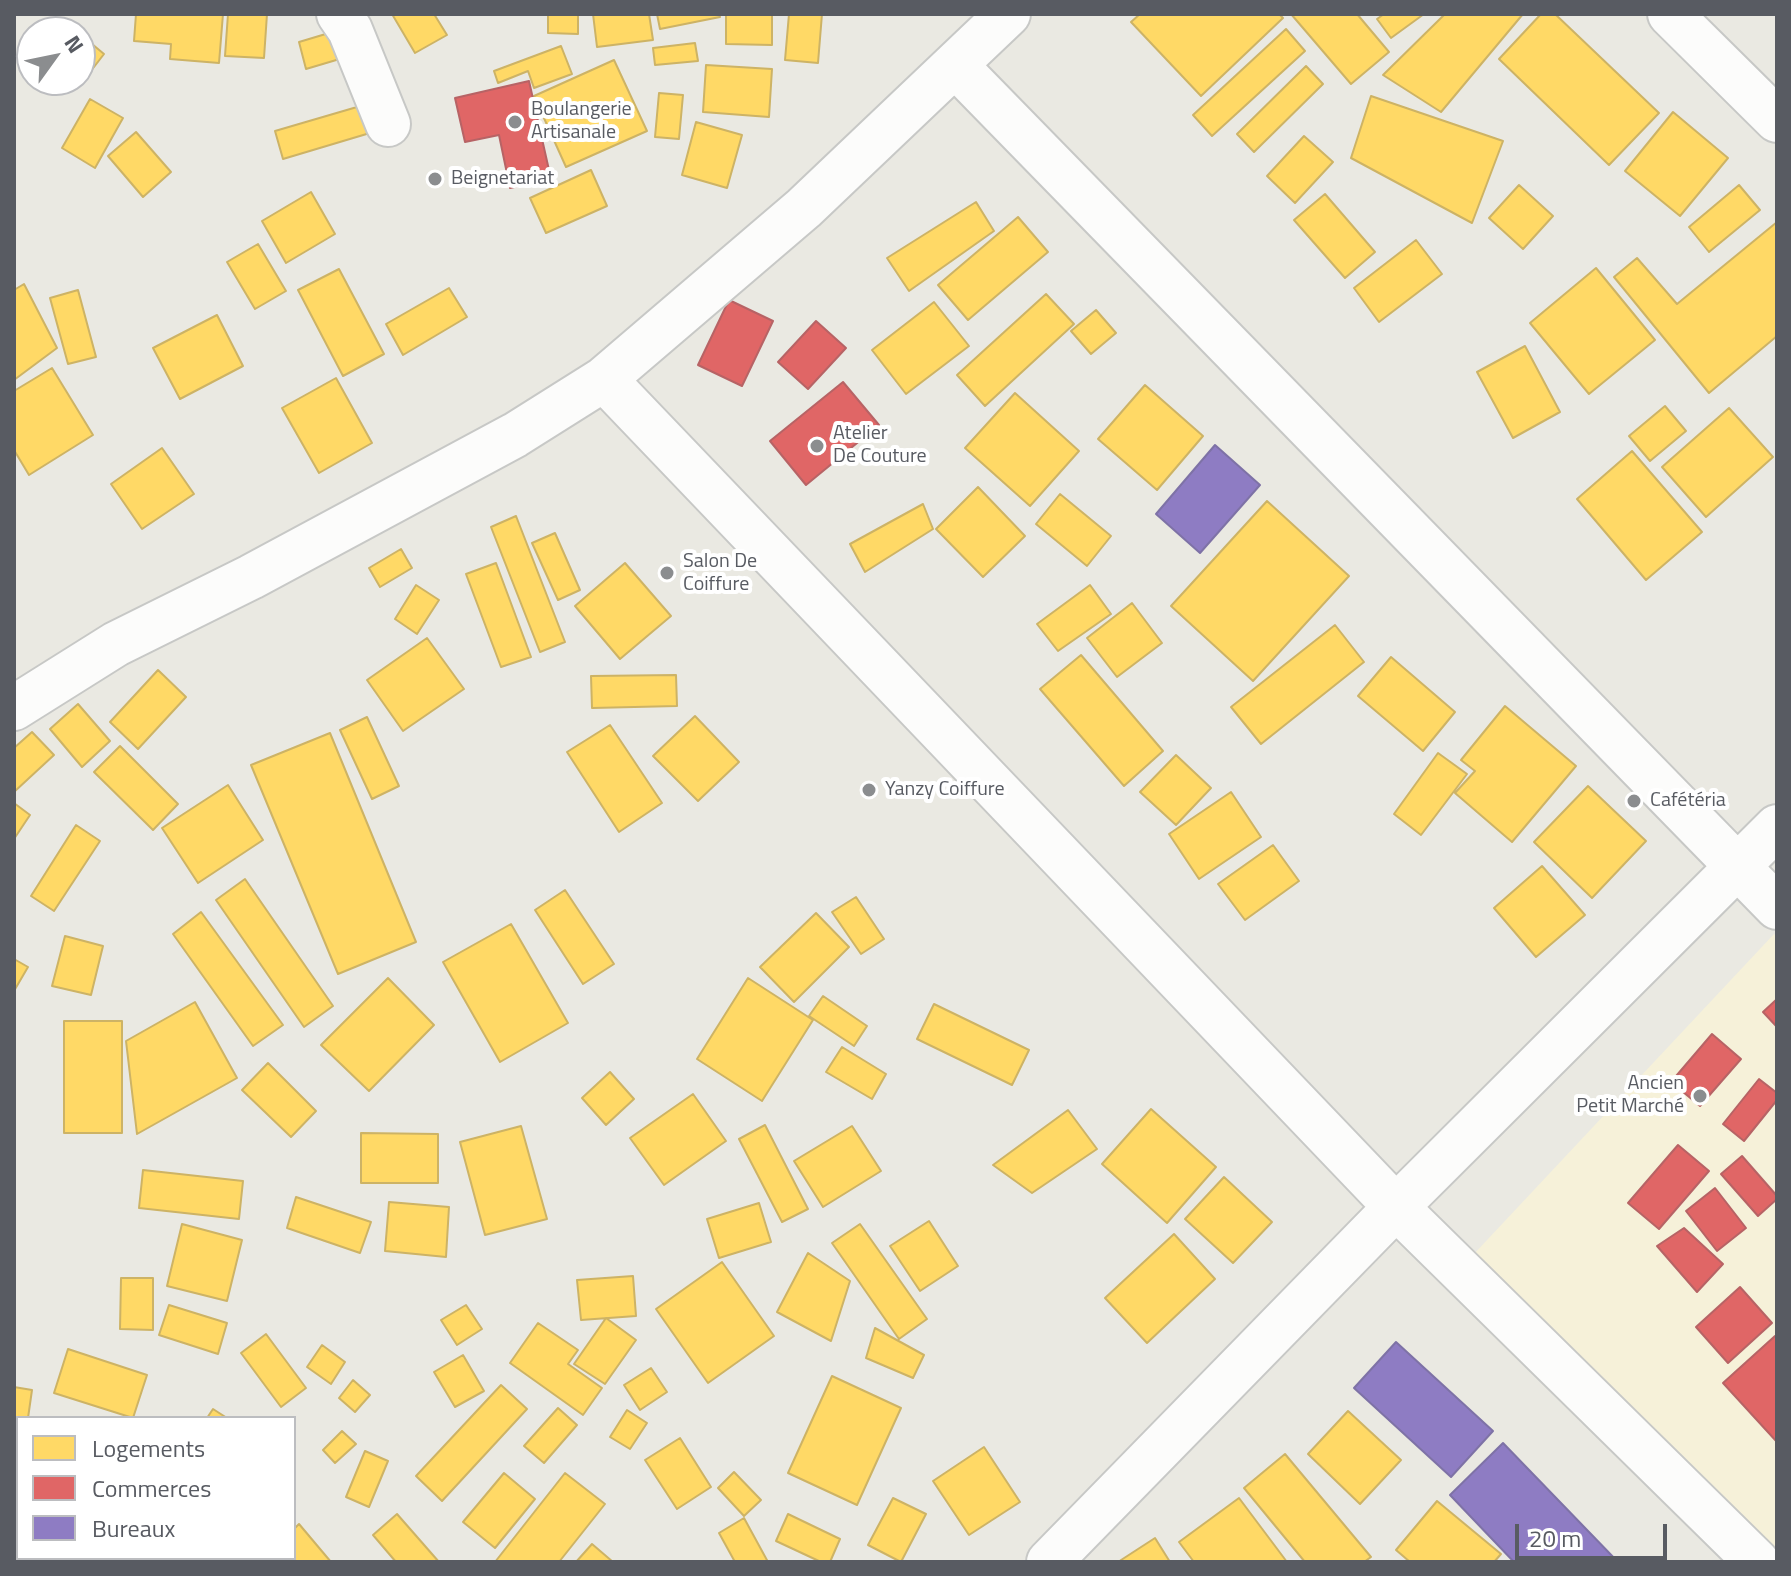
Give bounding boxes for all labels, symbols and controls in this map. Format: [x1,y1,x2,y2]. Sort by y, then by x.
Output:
north arrow [16,16,96,96]
text: N [56,28,93,60]
place label: Boulangerie Artisanale [531,98,632,145]
marker: Boulangerie Artisanale [506,113,524,131]
place label: Beignetariat [451,167,554,191]
marker: Beignetariat [426,170,444,188]
place label: Atelier De Couture [833,422,927,469]
marker: Atelier De Couture [808,437,826,455]
place label: Salon De Coiffure [683,550,757,597]
marker: Salon De Coiffure [658,564,676,582]
place label: Yanzy Coiffure [885,778,1005,802]
marker: Yanzy Coiffure [860,781,878,799]
place label: Cafétéria [1650,789,1726,813]
marker: Cafétéria [1625,792,1643,810]
place label: Ancien Petit Marché [1576,1072,1684,1119]
marker: Ancien Petit Marché [1691,1087,1709,1105]
legend [16,1416,296,1560]
text: Logements [92,1430,205,1466]
text: Commerces [92,1470,211,1506]
scale bar [1519,1508,1671,1558]
text: Bureaux [92,1510,175,1546]
text: 20 m [1529,1520,1581,1556]

